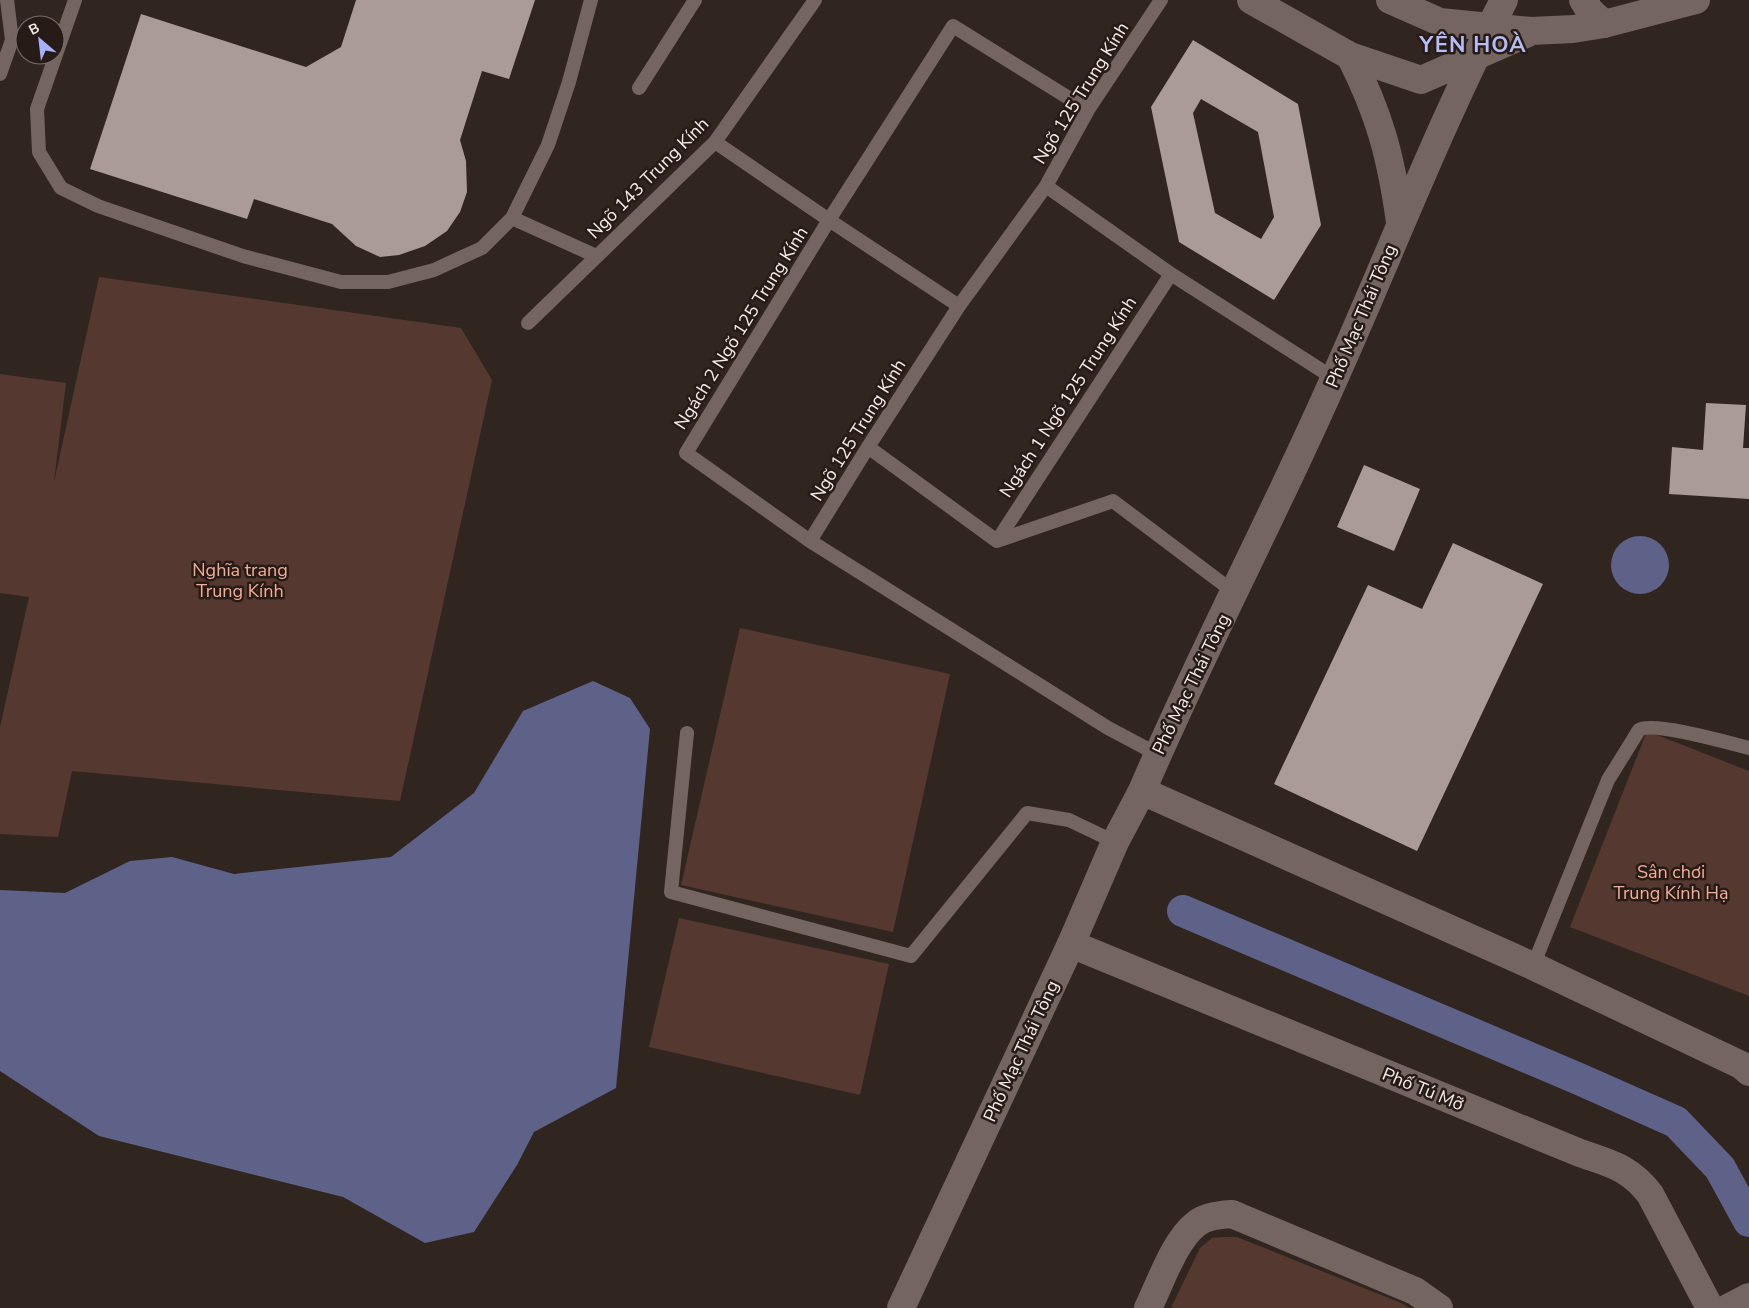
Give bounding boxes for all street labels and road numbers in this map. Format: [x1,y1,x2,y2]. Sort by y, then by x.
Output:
street label: Ngõ 125 Trung Kính [1028,18,1134,168]
street label: Ngõ 143 Trung Kính [582,112,714,244]
street label: Ngách 2 Ngõ 125 Trung Kính [669,222,813,434]
street label: Phố Mạc Thái Tông [1320,241,1402,391]
street label: Ngách 1 Ngõ 125 Trung Kính [994,292,1142,502]
street label: Ngõ 125 Trung Kính [805,355,911,505]
street label: Phố Mạc Thái Tông [1147,610,1235,758]
street label: Phố Mạc Thái Tông [978,976,1064,1126]
street label: Phố Tú Mỡ [1379,1062,1467,1116]

